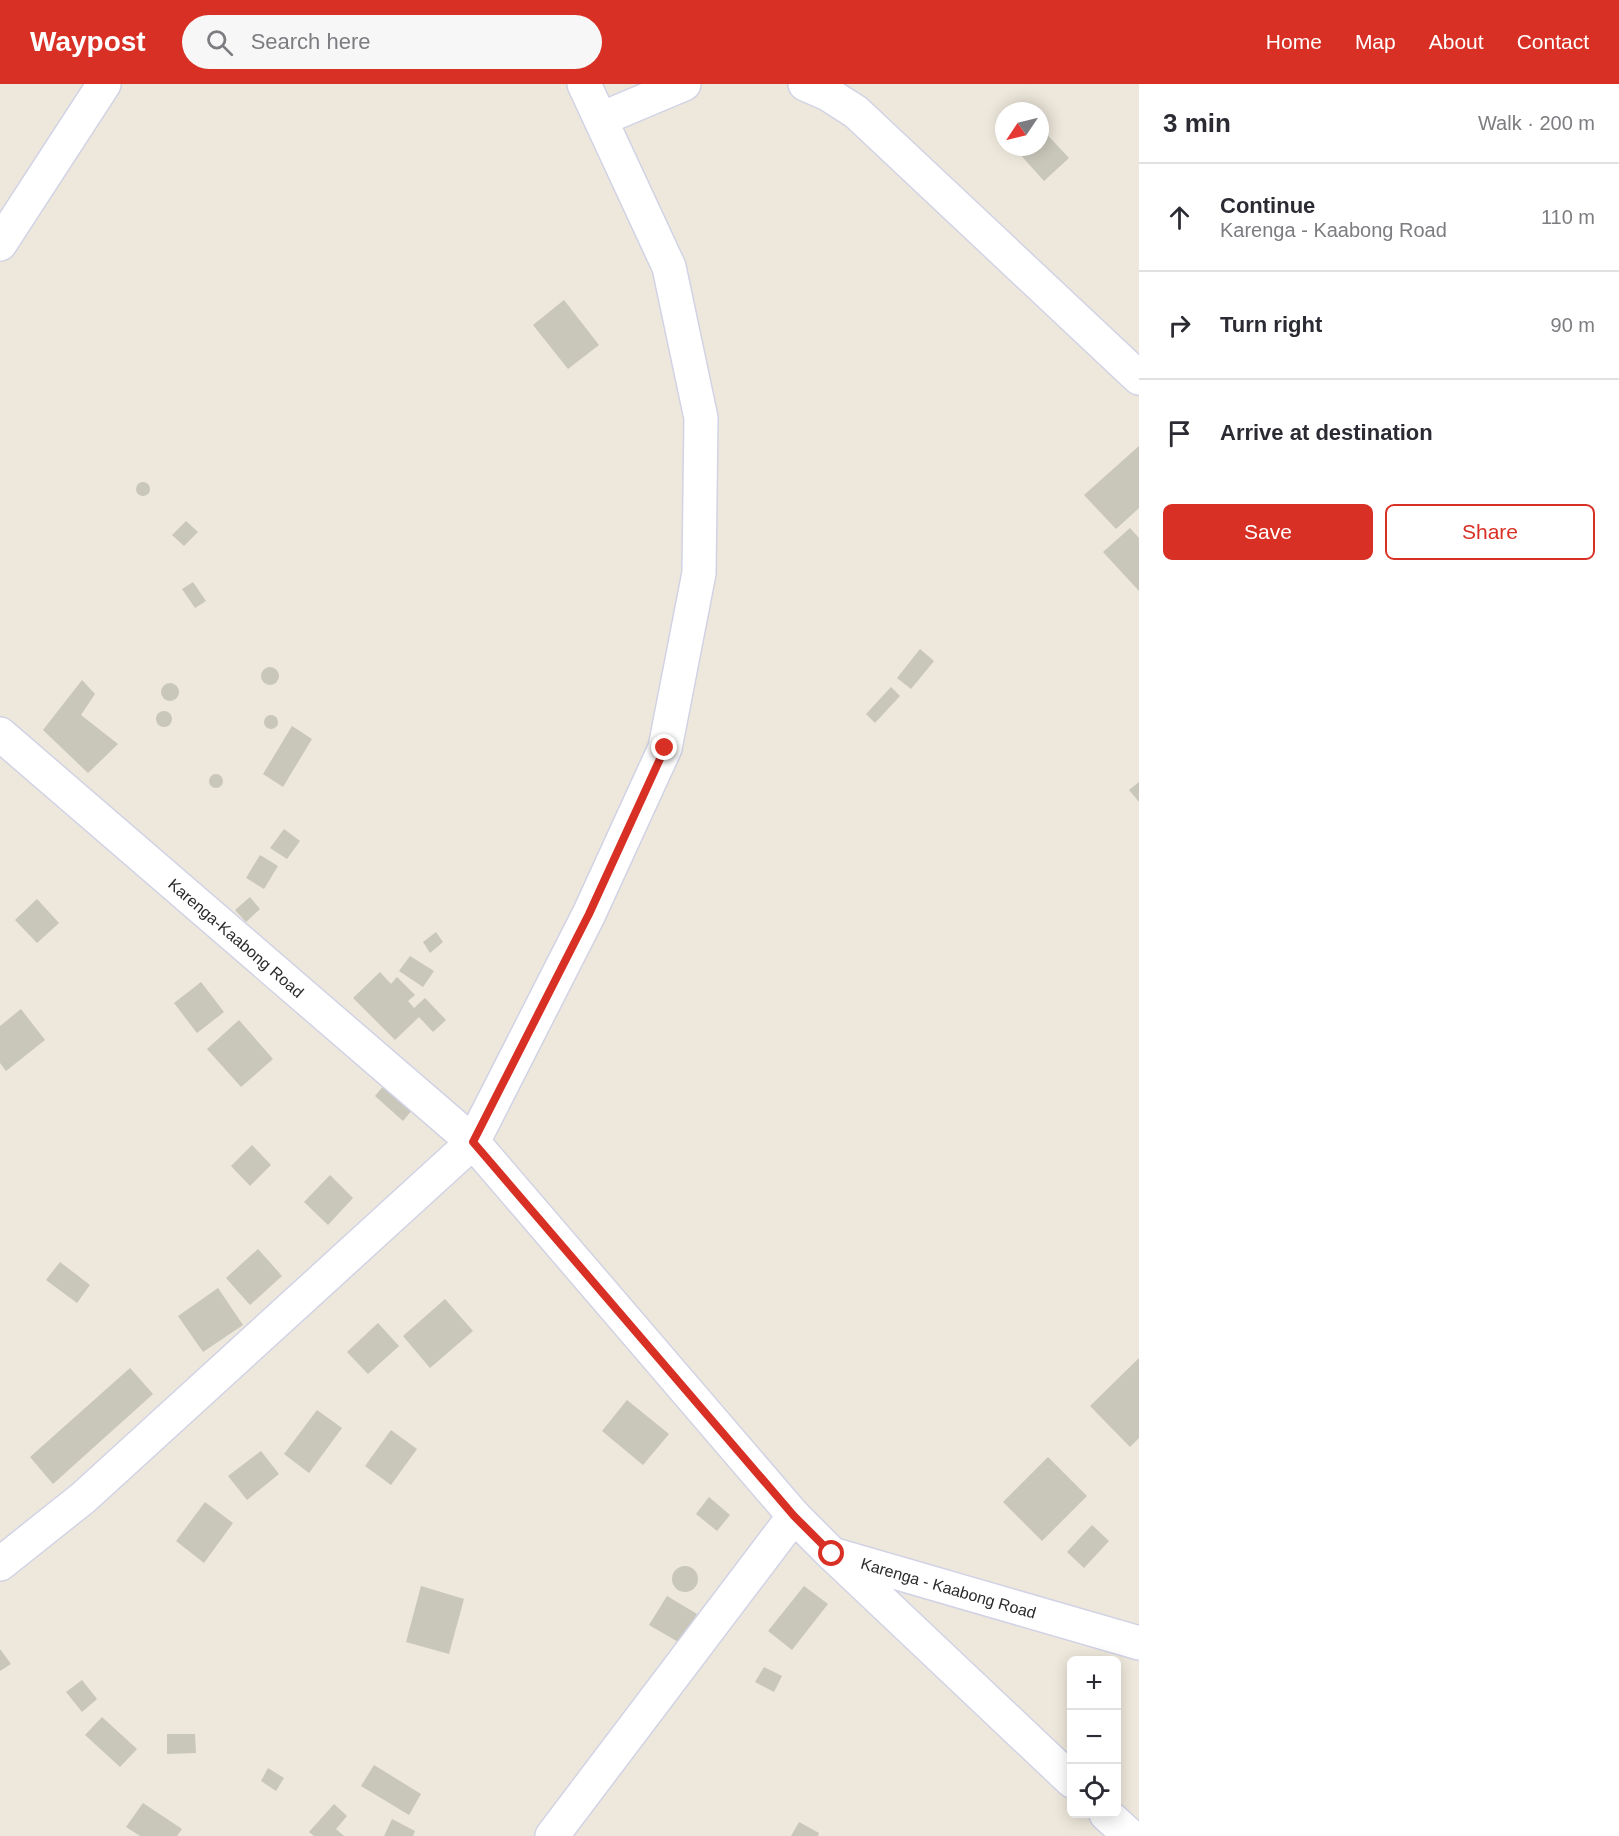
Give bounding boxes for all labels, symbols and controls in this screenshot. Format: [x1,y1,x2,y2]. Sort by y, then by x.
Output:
search box [182,15,602,69]
text: Waypost [30,26,146,57]
icon: search [203,26,236,59]
text: Search here [251,29,371,54]
text: Home [1266,30,1322,53]
text: Map [1355,30,1396,53]
text: About [1429,30,1484,53]
text: Contact [1517,30,1589,53]
north arrow [995,102,1049,156]
text: 3 min [1163,108,1231,138]
text: Walk · 200 m [1478,112,1595,134]
text: Continue [1220,193,1315,218]
icon: ahead [1163,201,1196,234]
text: 110 m [1541,206,1595,228]
text: Karenga - Kaabong Road [1220,219,1447,241]
icon: right [1163,309,1196,342]
text: Turn right [1220,312,1322,337]
text: 90 m [1551,314,1595,336]
icon: arrive [1163,417,1196,450]
text: Arrive at destination [1220,420,1433,445]
button: Save [1163,504,1373,560]
button: Share [1385,504,1595,560]
route end [651,734,677,760]
street label: Karenga-Kaabong Road [165,875,307,1001]
route start [818,1540,844,1566]
street label: Karenga - Kaabong Road [859,1554,1038,1621]
map controls [1067,1656,1121,1818]
button: + [1067,1656,1121,1710]
button: − [1067,1710,1121,1764]
button: locate [1067,1764,1121,1818]

